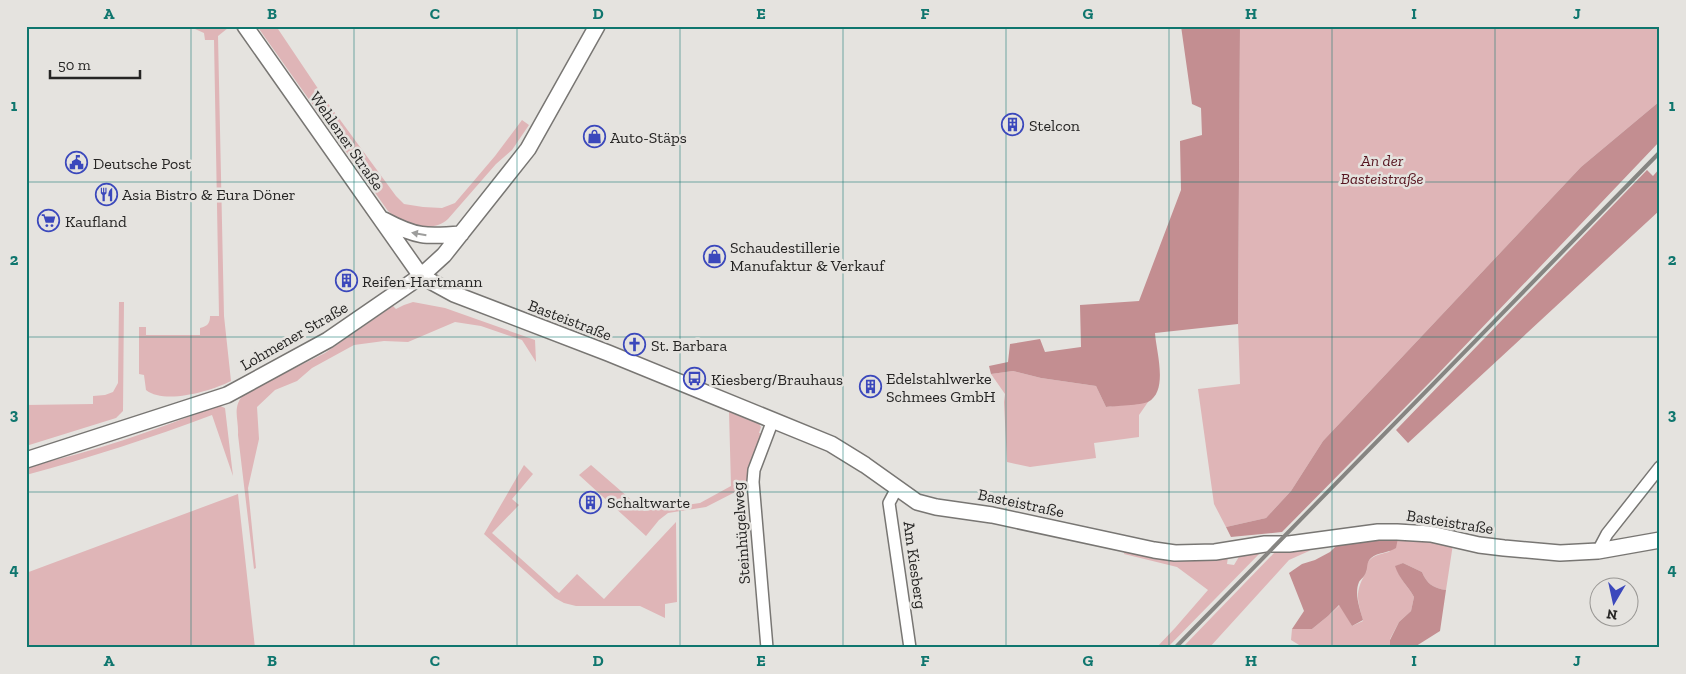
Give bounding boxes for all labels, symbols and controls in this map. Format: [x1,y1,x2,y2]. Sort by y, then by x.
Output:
text: A [104,4,115,23]
text: B [267,4,277,23]
text: C [430,4,440,23]
text: D [592,4,604,23]
text: E [756,4,766,23]
text: F [920,4,930,23]
text: G [1083,4,1094,23]
text: H [1245,4,1257,23]
text: I [1411,4,1417,23]
text: J [1573,4,1581,23]
scale bar [50,48,140,80]
text: 50 m [58,56,91,74]
street label: Wehlener Straße [306,88,388,194]
text: 1 [11,96,18,115]
text: 1 [1669,96,1676,115]
building icon: Stelcon [1001,113,1025,137]
place label: Stelcon [1029,116,1081,135]
shop icon: Auto-Stäps [582,125,606,149]
place label: Auto-Stäps [610,128,687,147]
public building icon: Deutsche Post [65,151,89,175]
park label: An der Basteistraße [1341,151,1424,188]
place label: Deutsche Post [93,154,191,173]
restaurant icon: Asia Bistro & Eura Döner [94,182,118,206]
place label: Asia Bistro & Eura Döner [122,185,296,204]
supermarket icon: Kaufland [37,209,61,233]
place label: Kaufland [65,212,127,231]
one-way arrow [411,230,427,238]
place label: Schaudestillerie Manufaktur & Verkauf [730,238,886,275]
shop icon: Schaudestillerie Manufaktur & Verkauf [702,244,726,268]
text: 2 [10,250,19,269]
text: 2 [1668,250,1677,269]
building icon: Reifen-Hartmann [334,269,358,293]
place label: Reifen-Hartmann [362,272,483,291]
street label: Basteistraße [526,295,614,345]
street label: Lohmener Straße [237,298,351,374]
church icon: St. Barbara [623,333,647,357]
place label: St. Barbara [651,336,728,355]
bus stop icon: Kiesberg/Brauhaus [683,367,707,391]
place label: Edelstahlwerke Schmees GmbH [886,369,996,406]
place label: Kiesberg/Brauhaus [711,370,843,389]
building icon: Edelstahlwerke Schmees GmbH [858,375,882,399]
text: 3 [10,405,19,424]
text: 3 [1668,405,1677,424]
street label: Steinhügelweg [728,481,754,585]
street label: Basteistraße [976,485,1066,521]
building icon: Schaltwarte [579,490,603,514]
place label: Schaltwarte [607,493,690,512]
street label: Basteistraße [1405,506,1495,538]
street label: Am Kiesberg [899,520,931,610]
text: 4 [9,560,19,579]
text: 4 [1667,560,1677,579]
north arrow [1588,576,1638,626]
text: N [1605,605,1619,624]
text: A [104,651,115,670]
text: B [267,651,277,670]
text: C [430,651,440,670]
text: D [592,651,604,670]
text: E [756,651,766,670]
text: F [920,651,930,670]
text: G [1083,651,1094,670]
text: H [1245,651,1257,670]
text: I [1411,651,1417,670]
text: J [1573,651,1581,670]

